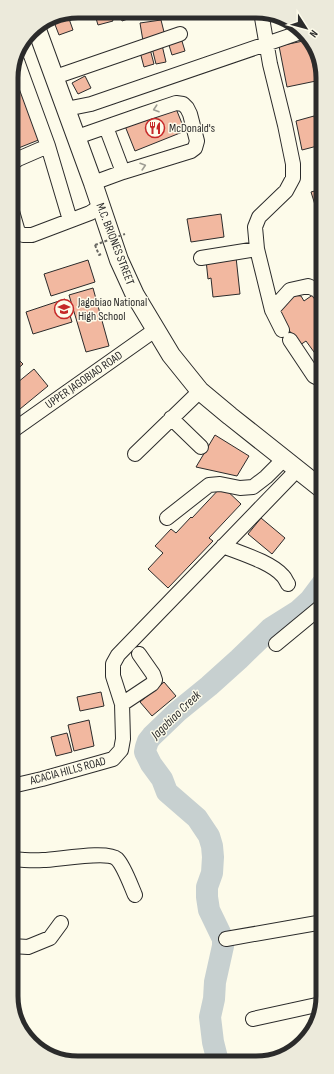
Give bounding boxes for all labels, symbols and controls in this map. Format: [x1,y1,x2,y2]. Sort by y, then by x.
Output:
north arrow [286,8,326,48]
text: N [307,27,321,40]
one-way arrow [153,104,160,113]
restaurant icon: McDonald's [144,117,166,139]
place label: McDonald's [169,121,215,136]
one-way arrow [140,162,147,171]
street label: M.C. BRIONES STREET [92,201,138,287]
place label: Jagobiao National High School [77,295,147,324]
school or university icon: Jagobiao National High School [53,298,75,320]
street label: UPPER JAGOBIAO ROAD [42,348,126,412]
water label: Jagobiao Creek [147,686,205,743]
street label: ACACIA HILLS ROAD [27,754,108,789]

